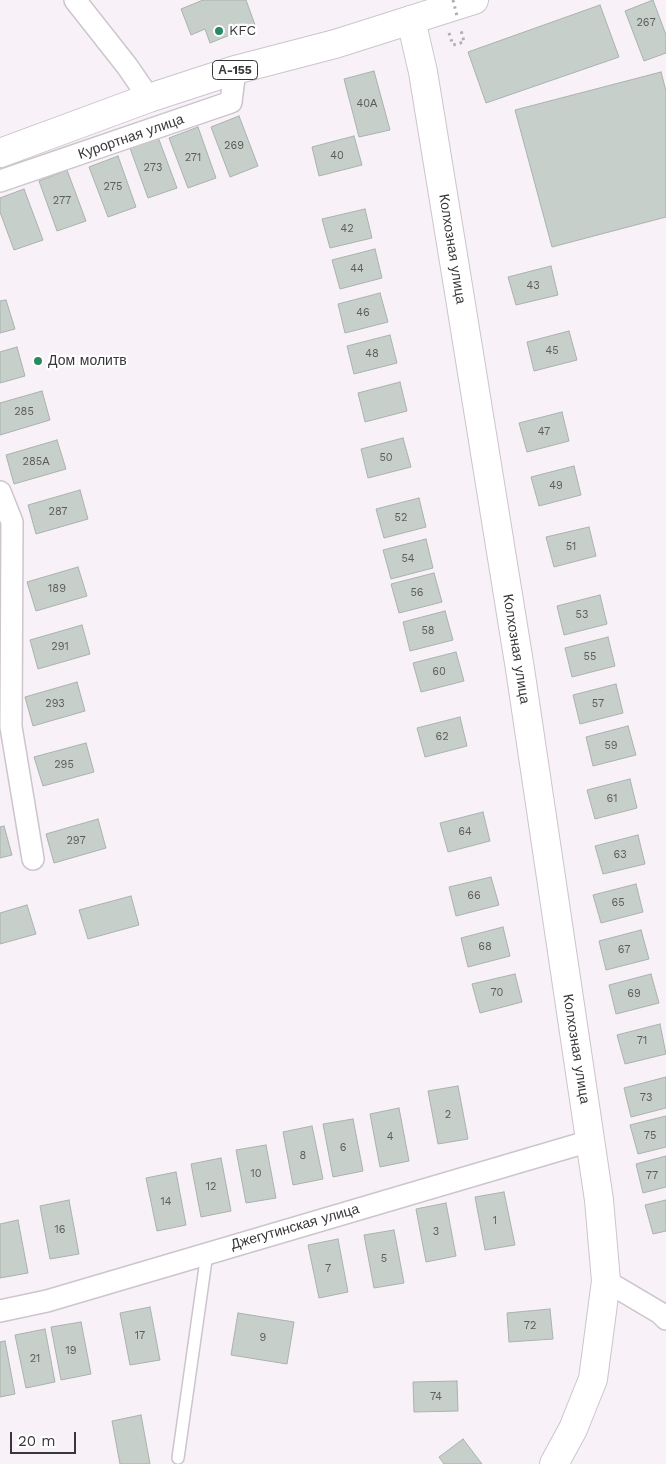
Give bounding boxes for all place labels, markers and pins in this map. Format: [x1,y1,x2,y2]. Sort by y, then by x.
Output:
place label: KFC [229,23,256,39]
marker: KFC [213,25,225,37]
place label: Дом молитв [48,353,127,369]
marker: Дом молитв [32,355,44,367]

